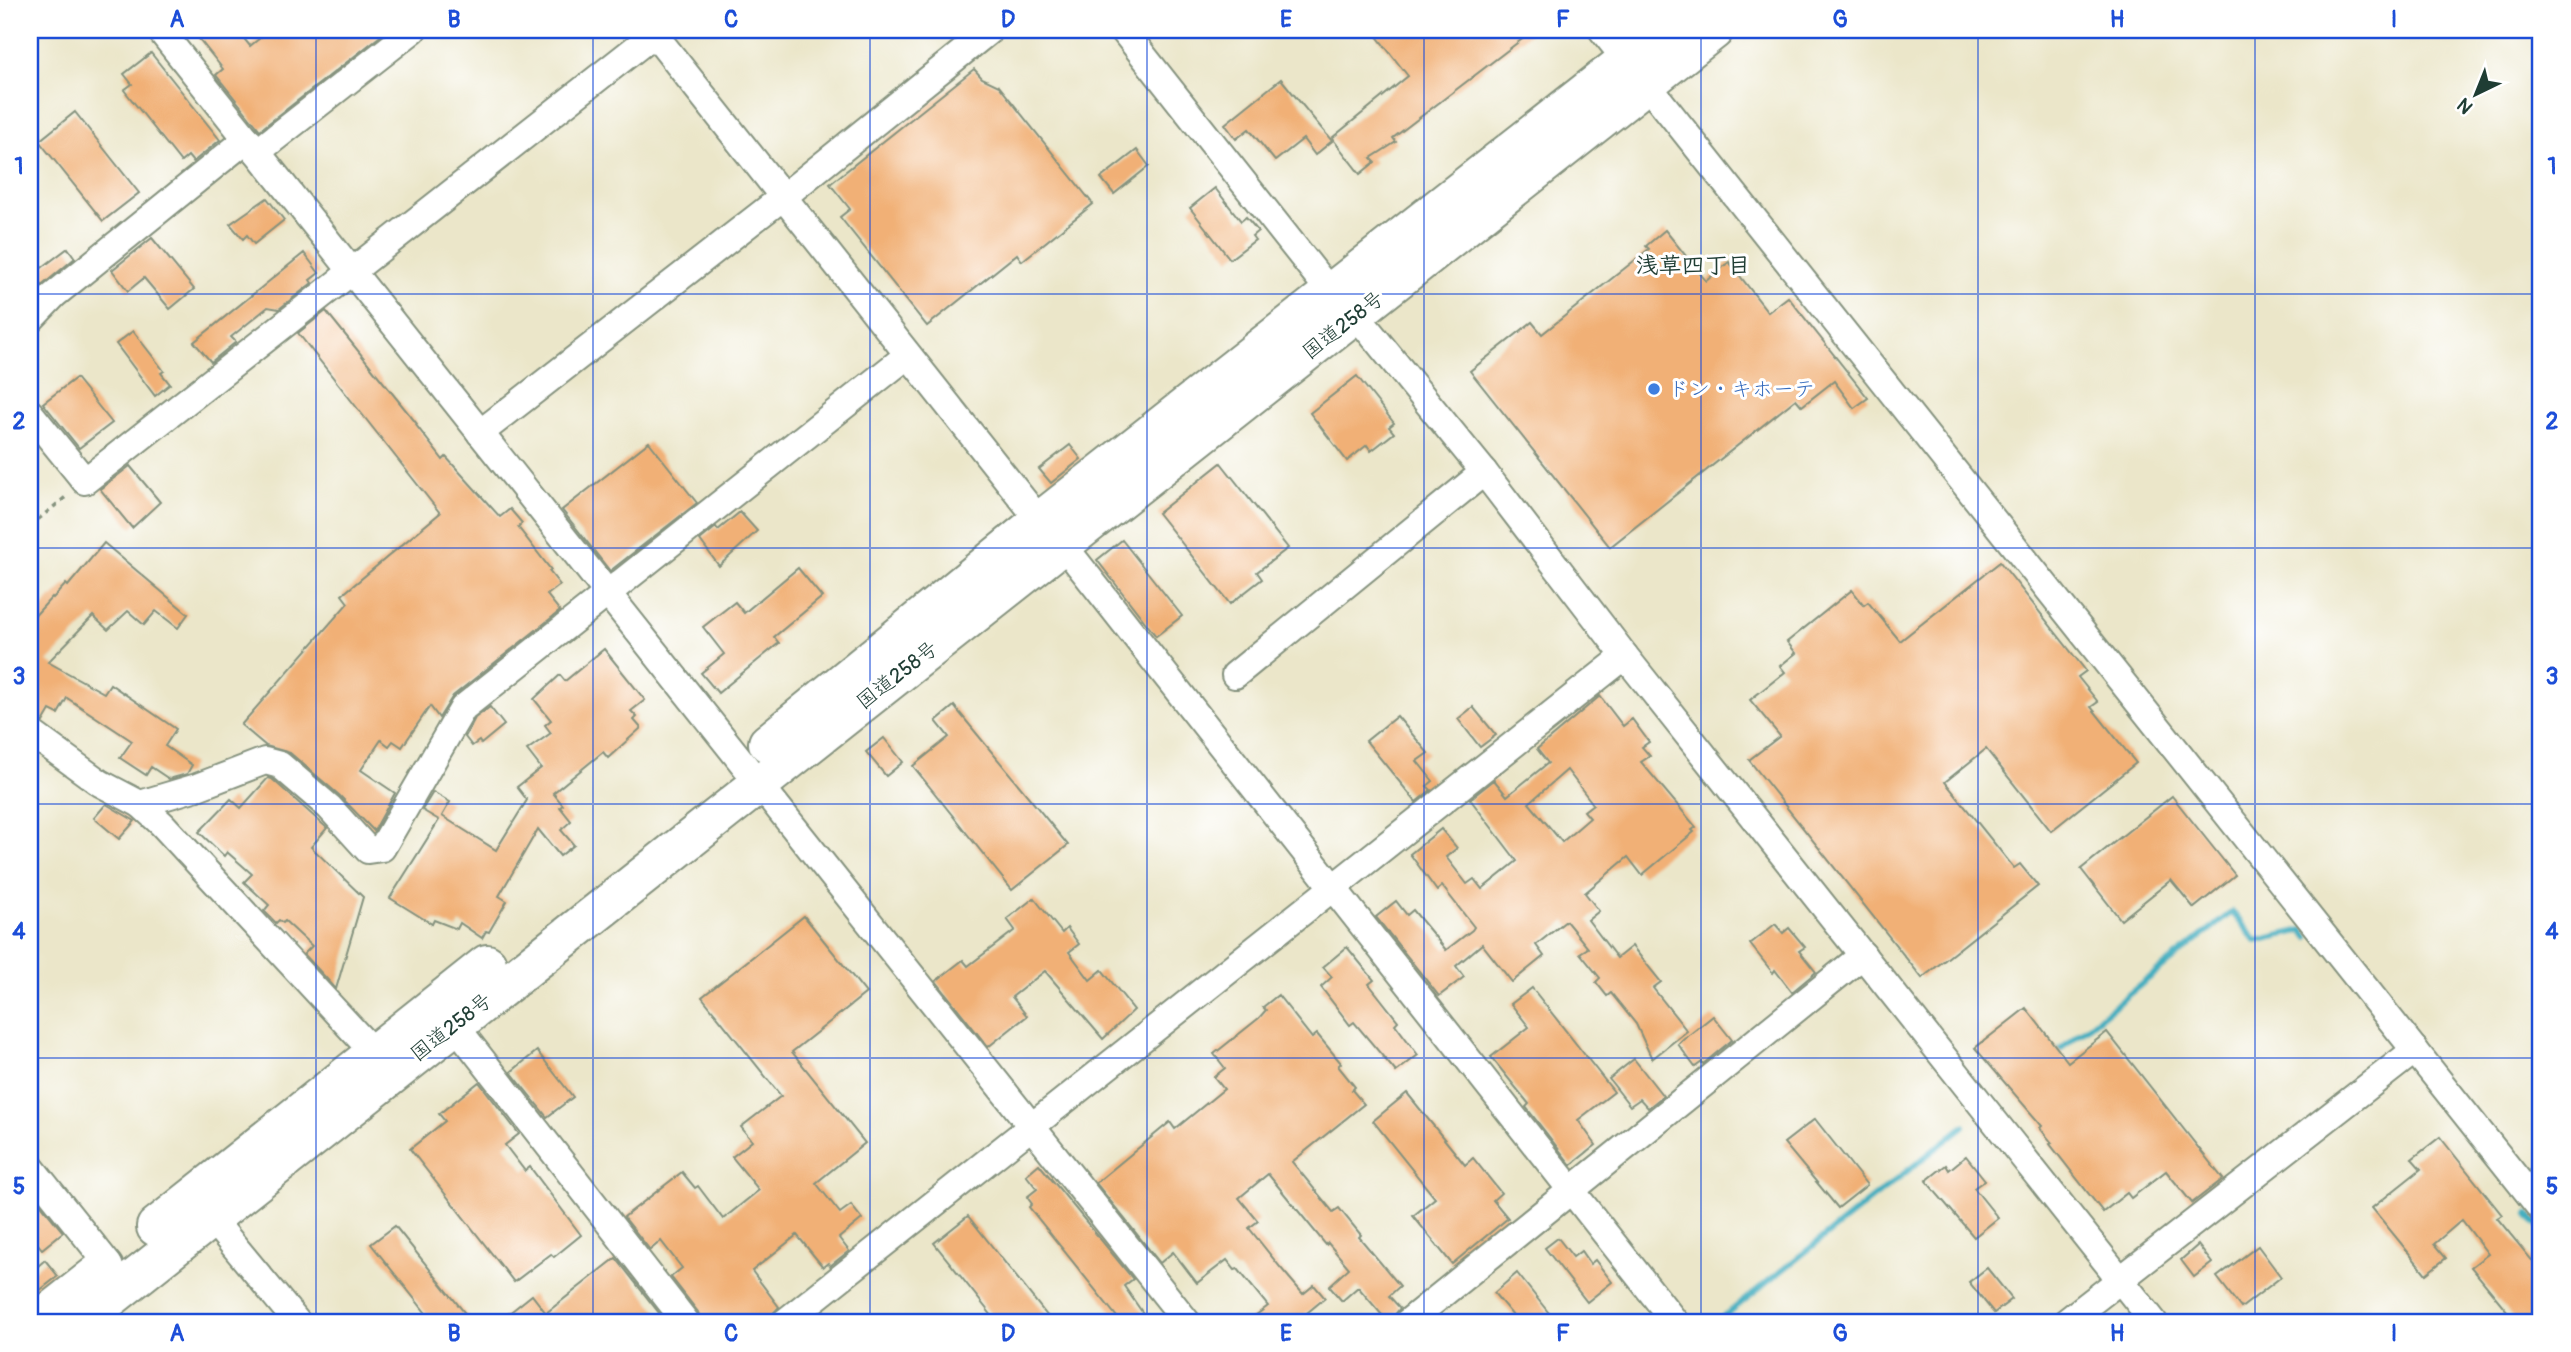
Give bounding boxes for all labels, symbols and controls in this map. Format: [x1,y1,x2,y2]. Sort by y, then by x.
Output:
text: A [170,5,185,34]
text: B [447,5,461,34]
text: C [724,5,738,34]
text: D [1001,5,1015,34]
text: E [1280,5,1292,34]
text: F [1556,5,1570,34]
text: G [1832,5,1848,34]
text: H [2110,5,2124,34]
text: I [2391,5,2397,34]
north arrow [2442,60,2512,130]
text: N [2452,92,2478,119]
text: 1 [15,152,24,181]
text: 1 [2548,152,2557,181]
district label: 浅草四丁目 [1636,251,1751,280]
street label: 国道258号 [1297,285,1390,366]
place label: ドン・キホーテ [1668,376,1815,403]
marker: ドン・キホーテ [1646,381,1662,397]
text: 2 [13,407,26,436]
text: 2 [2546,407,2559,436]
street label: 国道258号 [851,635,944,716]
text: 3 [13,662,25,691]
text: 3 [2546,662,2558,691]
text: 4 [12,917,26,946]
text: 4 [2545,917,2559,946]
street label: 国道258号 [405,987,498,1068]
text: 5 [13,1172,25,1201]
text: 5 [2546,1172,2558,1201]
text: A [170,1319,185,1348]
text: B [447,1319,461,1348]
text: C [724,1319,738,1348]
text: D [1001,1319,1015,1348]
text: E [1280,1319,1292,1348]
text: F [1556,1319,1570,1348]
text: G [1832,1319,1848,1348]
text: H [2110,1319,2124,1348]
text: I [2391,1319,2397,1348]

